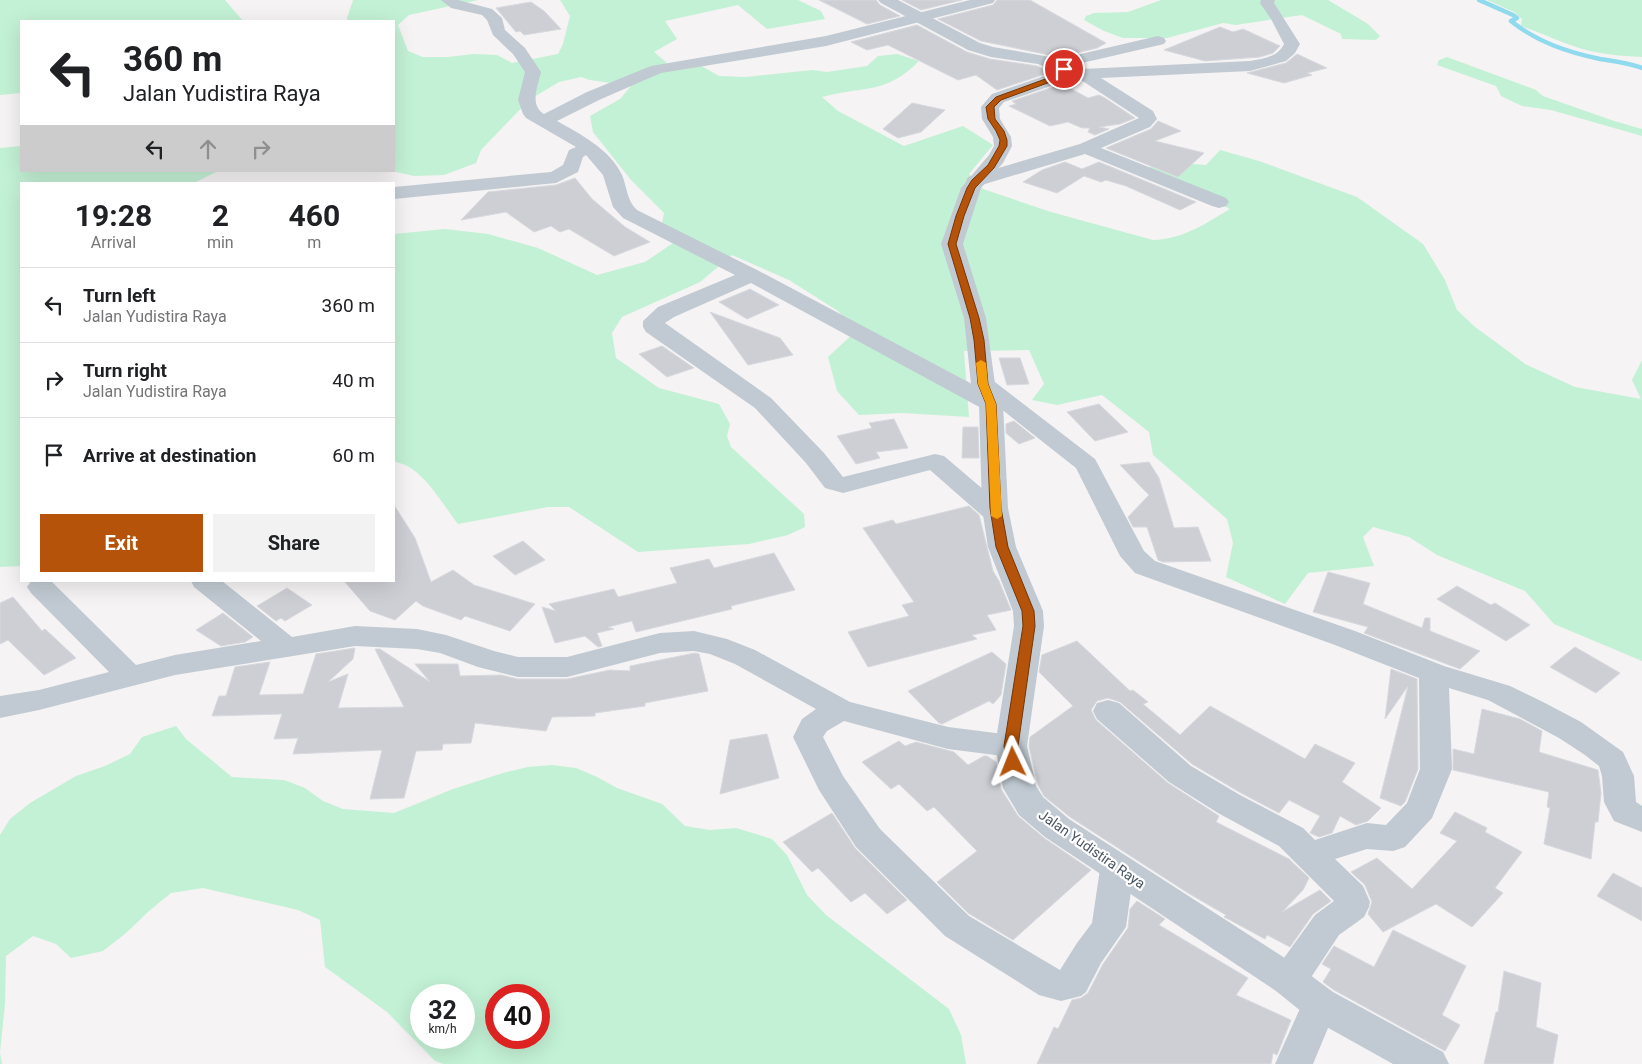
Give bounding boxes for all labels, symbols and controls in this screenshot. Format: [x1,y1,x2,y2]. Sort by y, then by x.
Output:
text: 360 m [123,39,222,80]
icon: left [40,40,105,105]
pin [1043,48,1085,90]
icon: arrive [1050,55,1078,83]
text: Jalan Yudistira Raya [123,81,321,106]
icon: left [141,135,169,163]
icon: ahead [194,135,222,163]
icon: right [247,135,275,163]
text: 19:28 [75,198,152,233]
text: 2 [212,198,229,233]
text: 460 [289,198,340,233]
text: Arrival [91,233,136,252]
text: min [207,233,234,252]
text: m [307,233,321,252]
text: Turn left [83,284,156,307]
icon: left [40,291,68,319]
text: 360 m [322,294,375,317]
text: Jalan Yudistira Raya [83,307,227,326]
text: Turn right [83,359,167,382]
icon: right [40,366,68,394]
text: 40 m [332,369,375,392]
text: Jalan Yudistira Raya [83,382,227,401]
icon: arrive [40,441,68,469]
text: Arrive at destination [83,444,256,467]
text: 60 m [332,444,375,467]
button: Exit [40,514,203,572]
button: Share [213,514,375,572]
position arrow [986,735,1038,787]
street label: Jalan Yudistira Raya [1036,806,1148,892]
speed limit sign: 40 [485,984,550,1049]
text: 32 [428,996,457,1025]
text: km/h [428,1022,457,1036]

